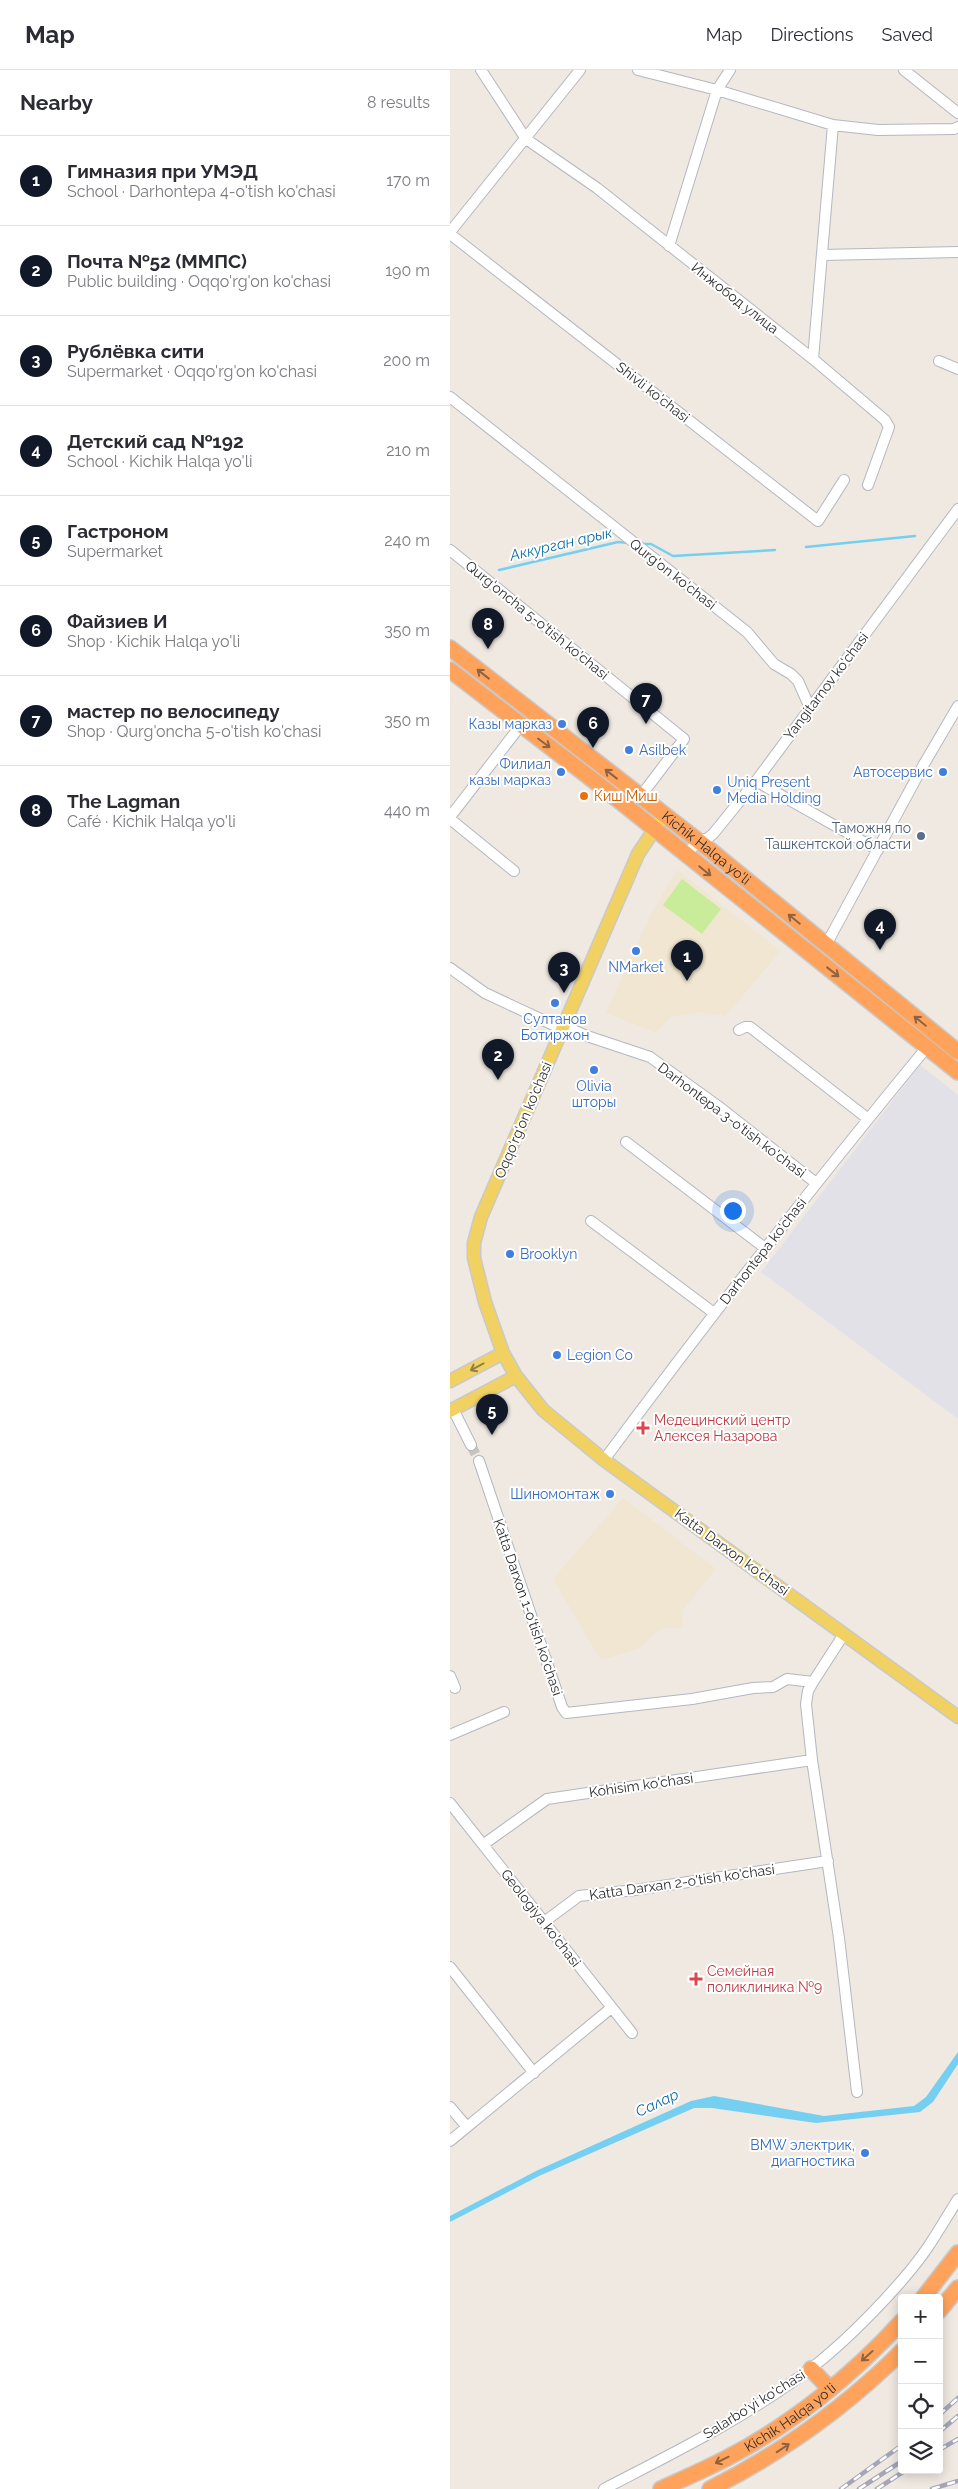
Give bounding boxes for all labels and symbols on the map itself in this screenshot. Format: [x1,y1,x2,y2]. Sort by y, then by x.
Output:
street label: Инжобод улица [688,259,782,337]
street label: Shivli ko'chasi [613,359,693,425]
water label: Аккурган арык [507,523,615,565]
street label: Qurg'on ko'chasi [627,535,719,613]
street label: Qurg'oncha 5-o'tish ko'chasi [462,557,612,683]
pin: 8 [472,608,504,649]
street label: Yangitarnov ko'chasi [780,629,872,743]
one-way arrow [477,669,490,680]
pin: 7 [630,683,662,724]
pin: 6 [577,707,609,748]
place label: Казы марказ [469,716,552,732]
marker: Казы марказ [556,718,568,730]
one-way arrow [537,737,550,748]
place label: Asilbek [639,742,687,758]
marker: Asilbek [623,744,635,756]
place label: Филиал казы марказ [469,756,551,788]
place label: Автосервис [853,764,933,780]
marker: Филиал казы марказ [555,766,567,778]
marker: Автосервис [937,766,949,778]
one-way arrow [605,769,618,780]
place label: Uniq Present Media Holding [727,774,821,806]
marker: Uniq Present Media Holding [711,784,723,796]
place label: Киш Миш [594,788,658,804]
marker: Киш Миш [578,790,590,802]
street label: Kichik Halqa yo'li [659,808,754,888]
place label: Таможня по Ташкентской области [765,820,911,852]
marker: Таможня по Ташкентской области [915,830,927,842]
one-way arrow [699,866,712,877]
pin: 4 [864,909,896,950]
one-way arrow [787,913,800,924]
pin: 1 [671,940,703,981]
marker: NMarket [630,945,642,957]
pin: 3 [548,952,580,993]
place label: NMarket [608,959,664,975]
one-way arrow [826,966,839,977]
marker: Султанов Ботиржон [549,997,561,1009]
place label: Султанов Ботиржон [521,1011,589,1043]
one-way arrow [914,1015,927,1026]
pin: 2 [482,1039,514,1080]
street label: Oqqo'rg'on ko'chasi [491,1059,555,1181]
street label: Darhontepa 3-o'tish ko'chasi [655,1059,809,1181]
marker: Olivia шторы [588,1064,600,1076]
place label: Olivia шторы [572,1078,616,1110]
street label: Darhontepa ko'chasi [717,1195,809,1307]
your location [720,1198,746,1224]
place label: Brooklyn [520,1246,577,1262]
marker: Brooklyn [504,1248,516,1260]
place label: Legion Co [567,1347,633,1363]
marker: Legion Co [551,1349,563,1361]
one-way arrow [469,1362,484,1372]
pin: 5 [476,1394,508,1435]
place label: Медецинский центр Алексея Назарова [654,1412,791,1444]
marker: Медецинский центр Алексея Назарова [636,1421,650,1435]
place label: Шиномонтаж [510,1486,600,1502]
marker: Шиномонтаж [604,1488,616,1500]
street label: Katta Darxon ko'chasi [672,1505,792,1599]
street label: Katta Darxon 1-o'tish ko'chasi [490,1516,566,1698]
street label: Kohisim ko'chasi [588,1770,694,1800]
street label: Katta Darxan 2-o'tish ko'chasi [588,1861,776,1903]
street label: Geologiya ko'chasi [498,1866,584,1970]
place label: Семейная поликлиника №9 [707,1963,822,1995]
marker: Семейная поликлиника №9 [689,1972,703,1986]
water label: Салар [633,2085,682,2121]
place label: BMW электрик, диагностика [750,2137,855,2169]
marker: BMW электрик, диагностика [859,2147,871,2159]
one-way arrow [861,2350,874,2362]
street label: Salarbo'yi ko'chasi [700,2366,808,2442]
street label: Kichik Halqa yo'li [741,2380,839,2455]
one-way arrow [775,2443,789,2453]
one-way arrow [714,2456,729,2466]

